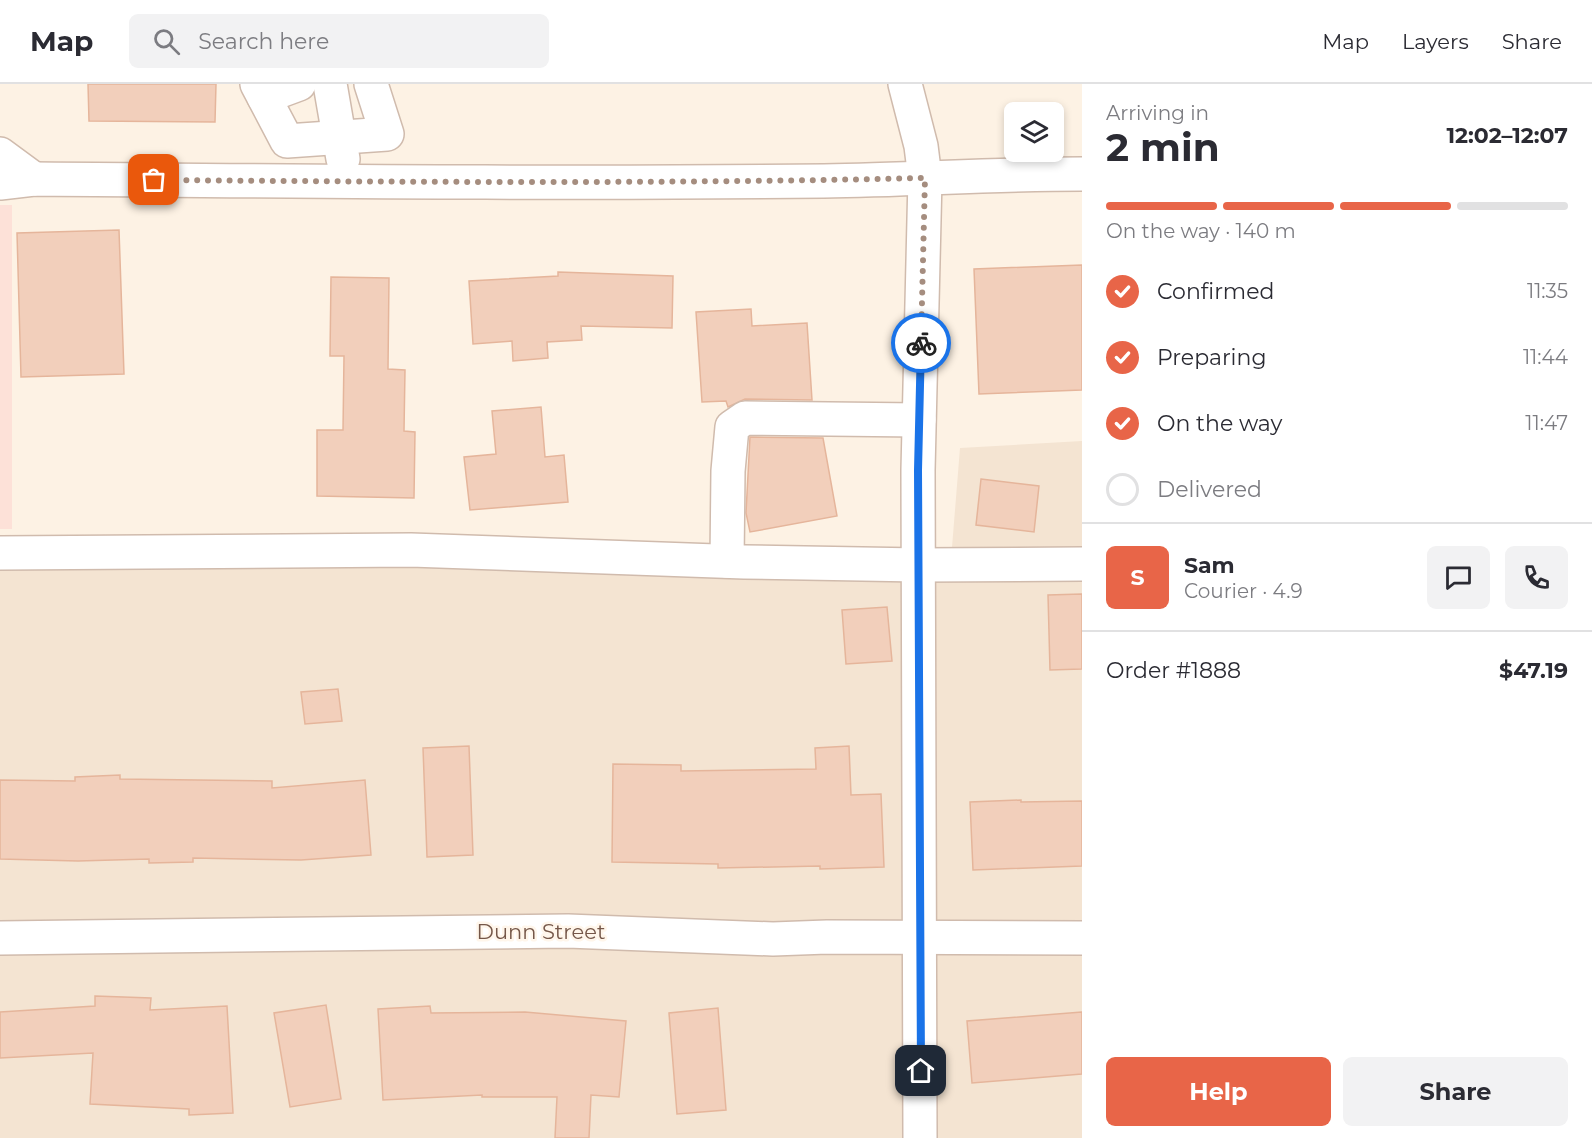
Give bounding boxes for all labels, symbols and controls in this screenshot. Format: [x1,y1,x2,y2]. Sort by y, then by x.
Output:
search box [129,14,549,68]
text: Map [30,24,93,58]
icon: search [150,25,183,58]
text: Search here [198,28,329,55]
text: Map [1322,29,1369,54]
text: Layers [1402,29,1469,54]
text: Share [1502,29,1562,54]
text: Arriving in [1106,101,1209,125]
map controls [1004,102,1064,162]
button: layers [1004,102,1064,162]
text: 12:02–12:07 [1446,122,1568,149]
text: 2 min [1106,123,1220,171]
pin [128,154,179,205]
icon: bag [137,163,170,196]
text: On the way · 140 m [1106,219,1296,243]
icon: check [1106,275,1139,308]
text: Confirmed [1157,278,1274,305]
text: 11:35 [1527,279,1568,303]
courier [891,313,951,373]
icon: bike [905,327,938,360]
icon: check [1106,341,1139,374]
text: Preparing [1157,344,1266,371]
text: 11:44 [1523,345,1568,369]
icon: check [1106,407,1139,440]
text: On the way [1157,410,1282,437]
text: 11:47 [1525,411,1568,435]
text: Delivered [1157,476,1262,503]
button: chat [1427,546,1490,609]
button: phone [1505,546,1568,609]
text: Sam [1184,552,1235,579]
text: S [1130,564,1145,591]
text: Courier · 4.9 [1184,579,1303,603]
text: Order #1888 [1106,657,1241,684]
text: $47.19 [1499,657,1568,684]
street label: Dunn Street [477,919,605,944]
pin [895,1045,946,1096]
icon: home [904,1054,937,1087]
button: Help [1106,1057,1331,1126]
button: Share [1343,1057,1568,1126]

